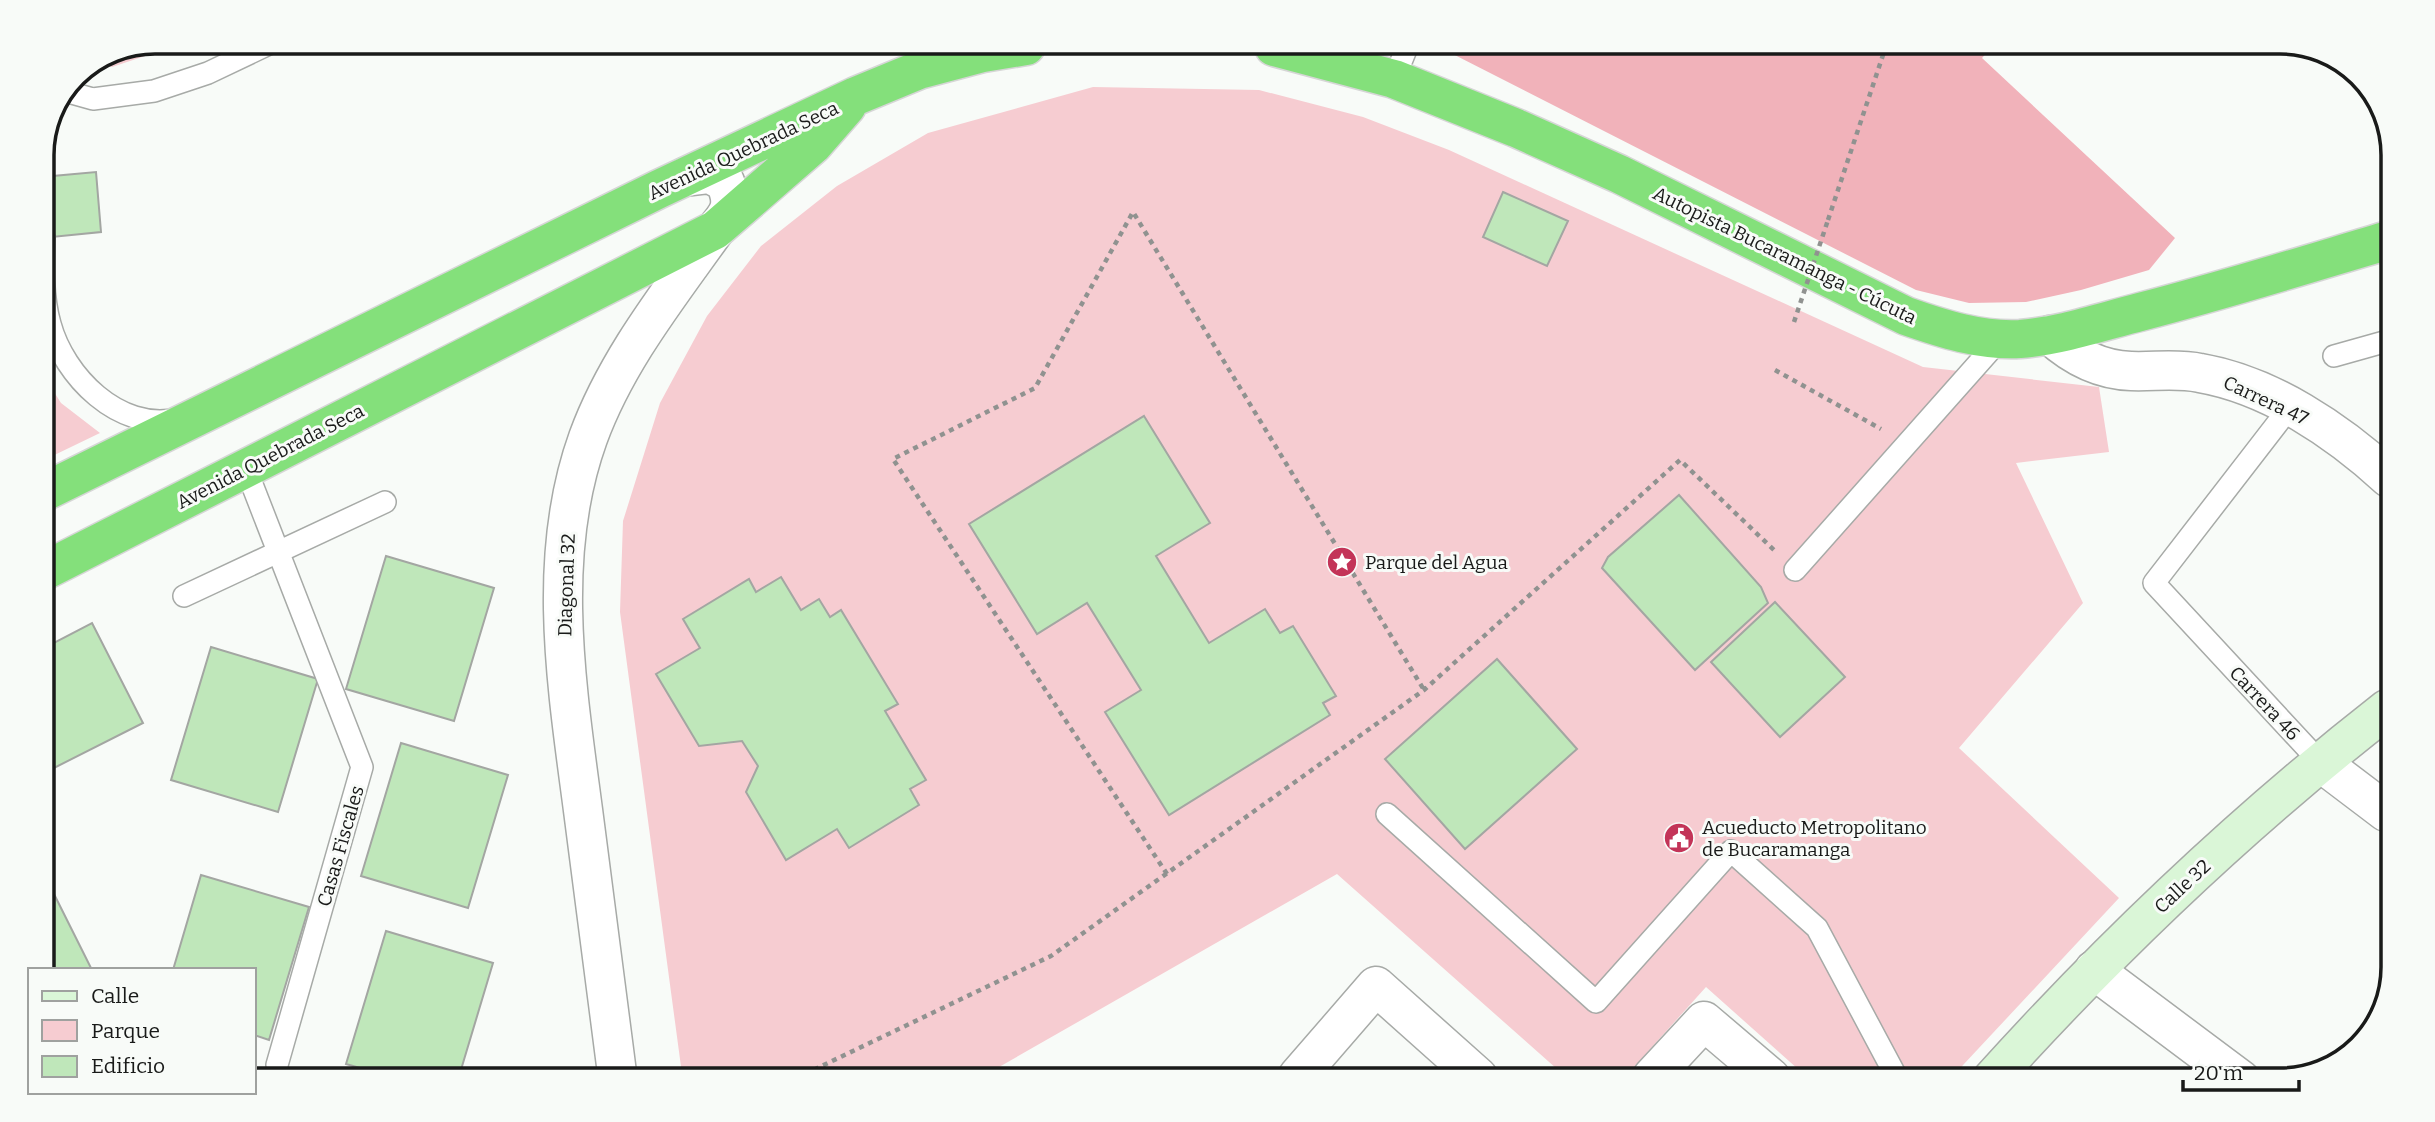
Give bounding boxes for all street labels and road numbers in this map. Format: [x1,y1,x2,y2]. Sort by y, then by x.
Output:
street label: Avenida Quebrada Seca [644,96,843,205]
street label: Autopista Bucaramanga - Cúcuta [1649,181,1921,330]
street label: Carrera 47 [2220,371,2312,430]
street label: Avenida Quebrada Seca [173,399,368,514]
street label: Diagonal 32 [553,533,580,637]
street label: Carrera 46 [2225,661,2305,745]
street label: Casas Fiscales [312,783,369,909]
street label: Calle 32 [2149,855,2215,918]

